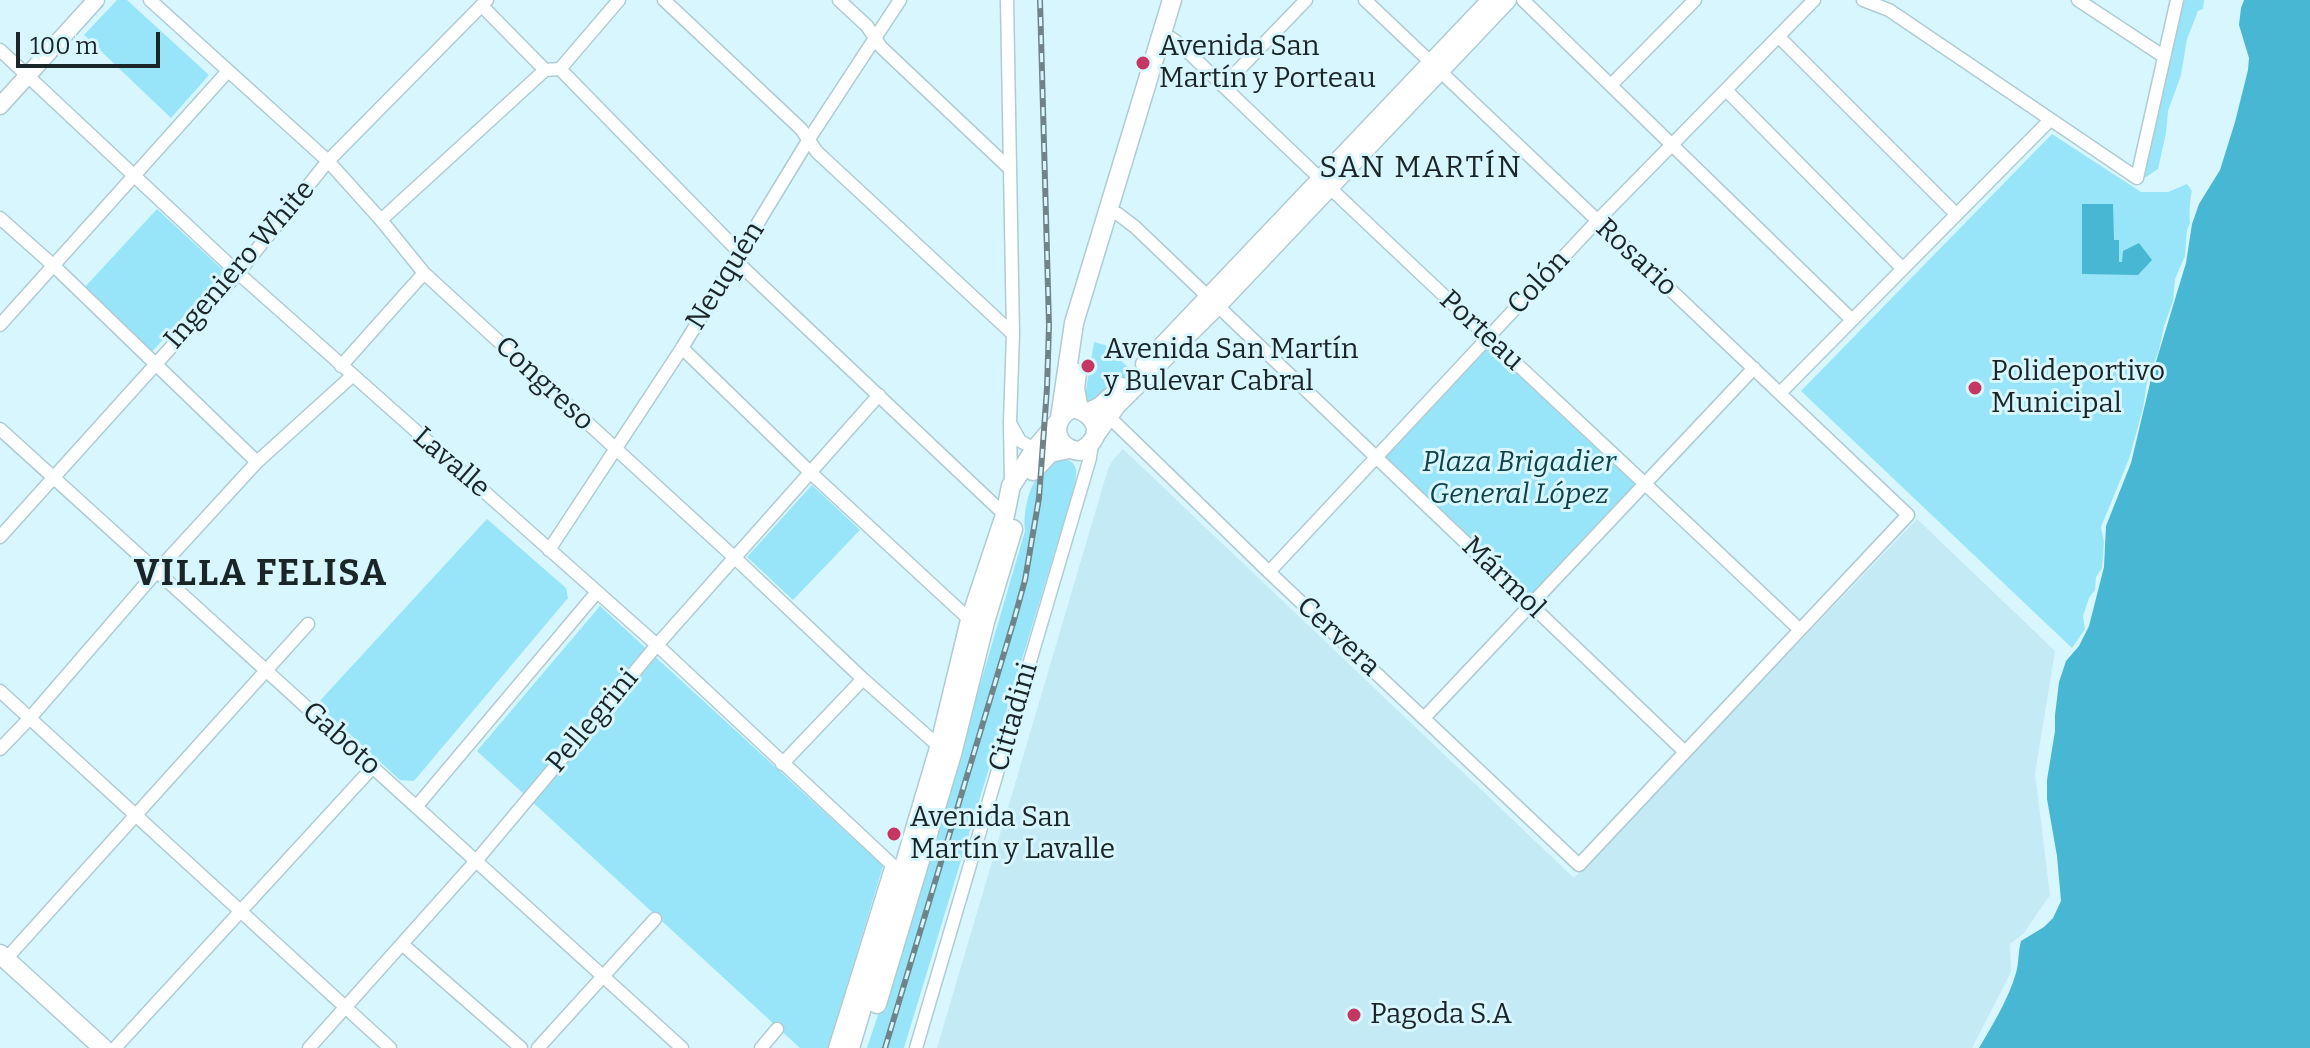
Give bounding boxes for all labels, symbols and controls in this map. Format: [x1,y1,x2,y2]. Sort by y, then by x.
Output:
scale bar [20,16,164,66]
place label: Avenida San Martín y Porteau [1159,30,1376,96]
text: 100 m [30,32,98,60]
marker: Avenida San Martín y Porteau [1134,54,1152,72]
district label: SAN MARTÍN [1319,151,1523,187]
street label: Ingeniero White [158,174,322,356]
street label: Rosario [1588,212,1684,304]
street label: Neuquén [680,216,772,336]
street label: Colón [1501,244,1577,322]
street label: Porteau [1432,284,1530,378]
street label: Congreso [488,330,600,438]
place label: Avenida San Martín y Bulevar Cabral [1104,333,1358,399]
place label: Polideportivo Municipal [1991,355,2165,421]
marker: Avenida San Martín y Bulevar Cabral [1079,357,1097,375]
marker: Polideportivo Municipal [1966,379,1984,397]
street label: Lavalle [406,421,496,505]
park label: Plaza Brigadier General López [1422,446,1616,512]
street label: Mármol [1454,530,1552,626]
district label: VILLA FELISA [134,553,388,597]
street label: Cervera [1289,590,1387,684]
street label: Cittadini [982,659,1046,775]
street label: Pellegrini [540,662,646,780]
street label: Gaboto [295,695,387,783]
place label: Avenida San Martín y Lavalle [910,801,1115,867]
marker: Avenida San Martín y Lavalle [885,825,903,843]
place label: Pagoda S.A [1370,998,1512,1032]
marker: Pagoda S.A [1345,1006,1363,1024]

